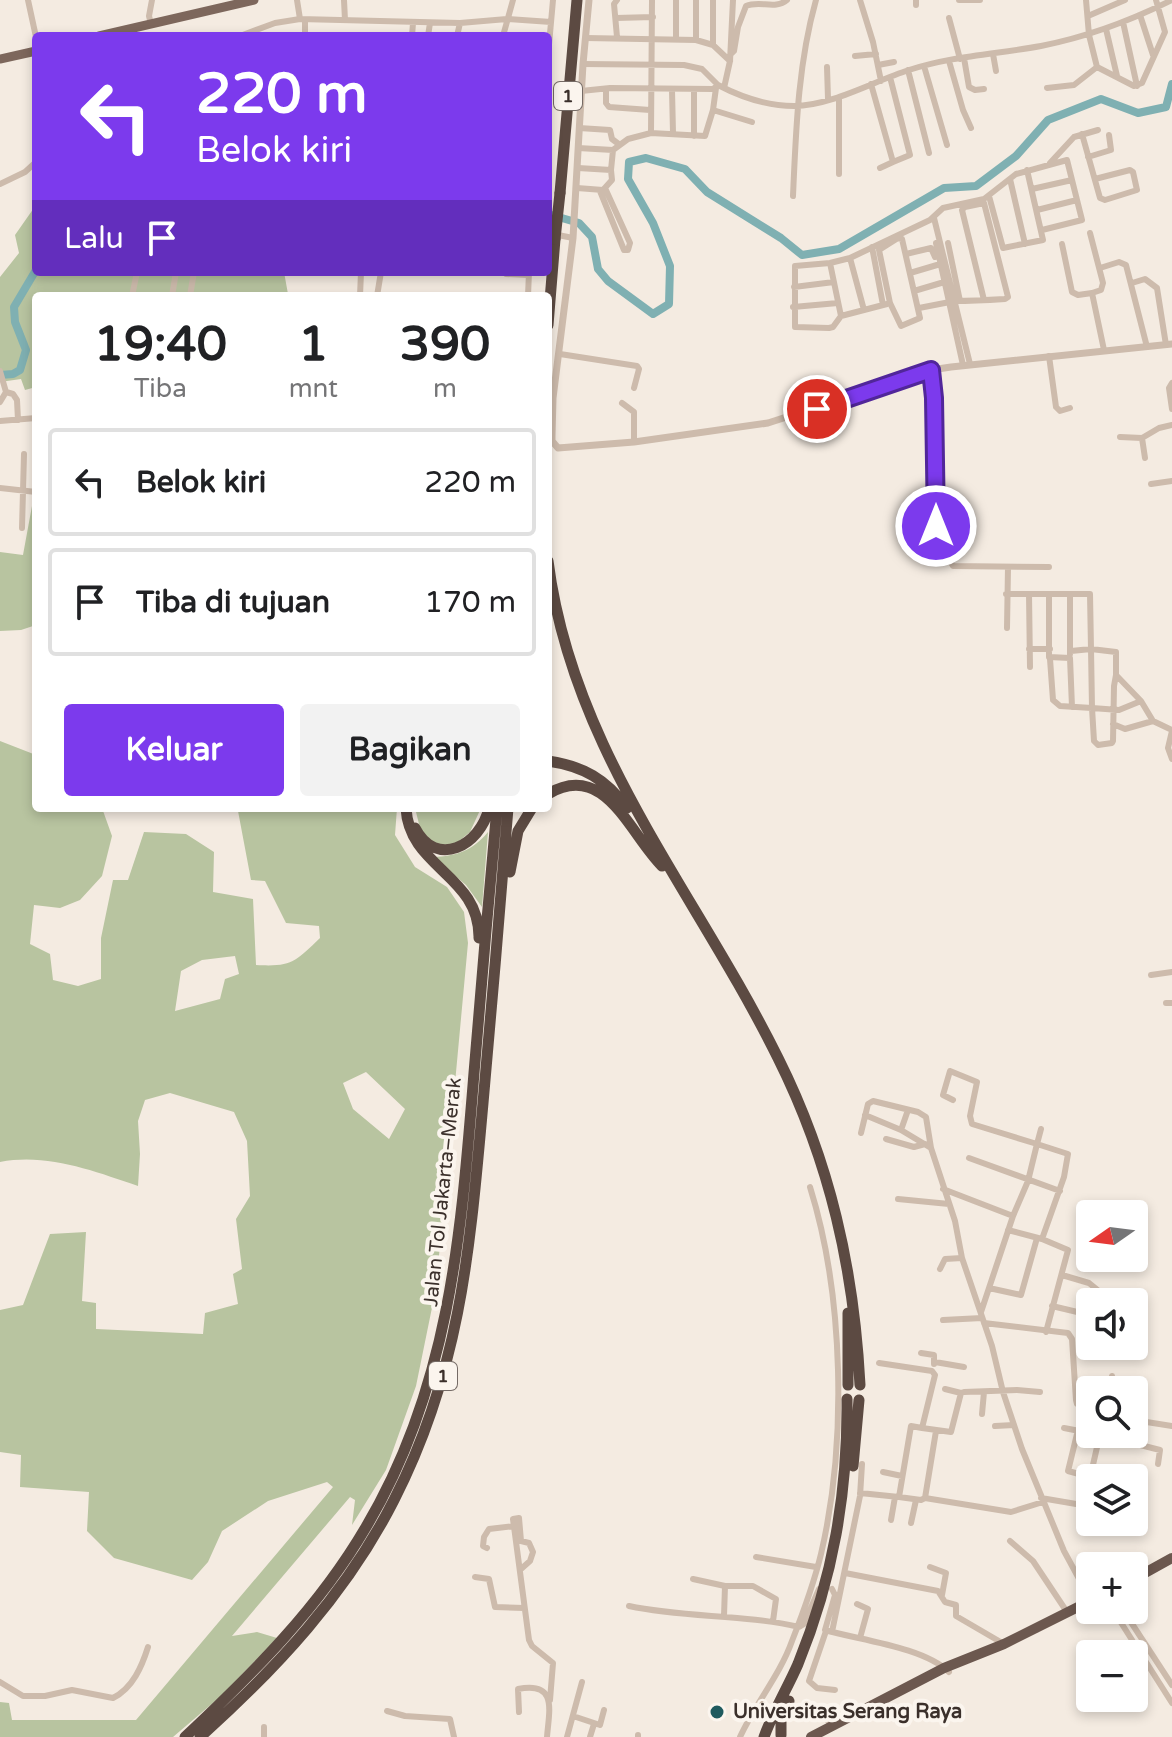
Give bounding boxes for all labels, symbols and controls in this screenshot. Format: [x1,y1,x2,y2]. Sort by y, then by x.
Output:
text: 220 m [196,61,367,128]
icon: left [64,64,168,168]
road number: 1 [554,82,582,110]
text: Belok kiri [196,129,352,172]
icon: arrive [140,216,184,260]
text: Lalu [64,220,124,257]
text: 19:40 [94,316,227,374]
text: 1 [298,316,328,374]
text: 390 [400,316,490,374]
text: Tiba [134,373,187,404]
text: mnt [289,373,338,404]
text: m [433,373,457,404]
pin [783,375,851,443]
icon: arrive [795,387,839,431]
icon: left [68,460,112,504]
text: Belok kiri [136,464,266,501]
text: 220 m [424,464,516,501]
position arrow [894,484,978,568]
icon: arrive [68,580,112,624]
text: Tiba di tujuan [136,584,330,621]
text: 170 m [424,584,516,621]
button: Keluar [64,704,284,796]
button: Bagikan [300,704,520,796]
street label: Jalan Tol Jakarta–Merak [419,1076,467,1308]
north arrow [1076,1200,1148,1272]
map controls [1076,1200,1148,1712]
button: sound [1076,1288,1148,1360]
road number: 1 [429,1362,457,1390]
button: search [1076,1376,1148,1448]
button: layers [1076,1464,1148,1536]
button: + [1076,1552,1148,1624]
button: − [1076,1640,1148,1712]
place label: Universitas Serang Raya [733,1700,962,1724]
marker: Universitas Serang Raya [708,1703,726,1721]

